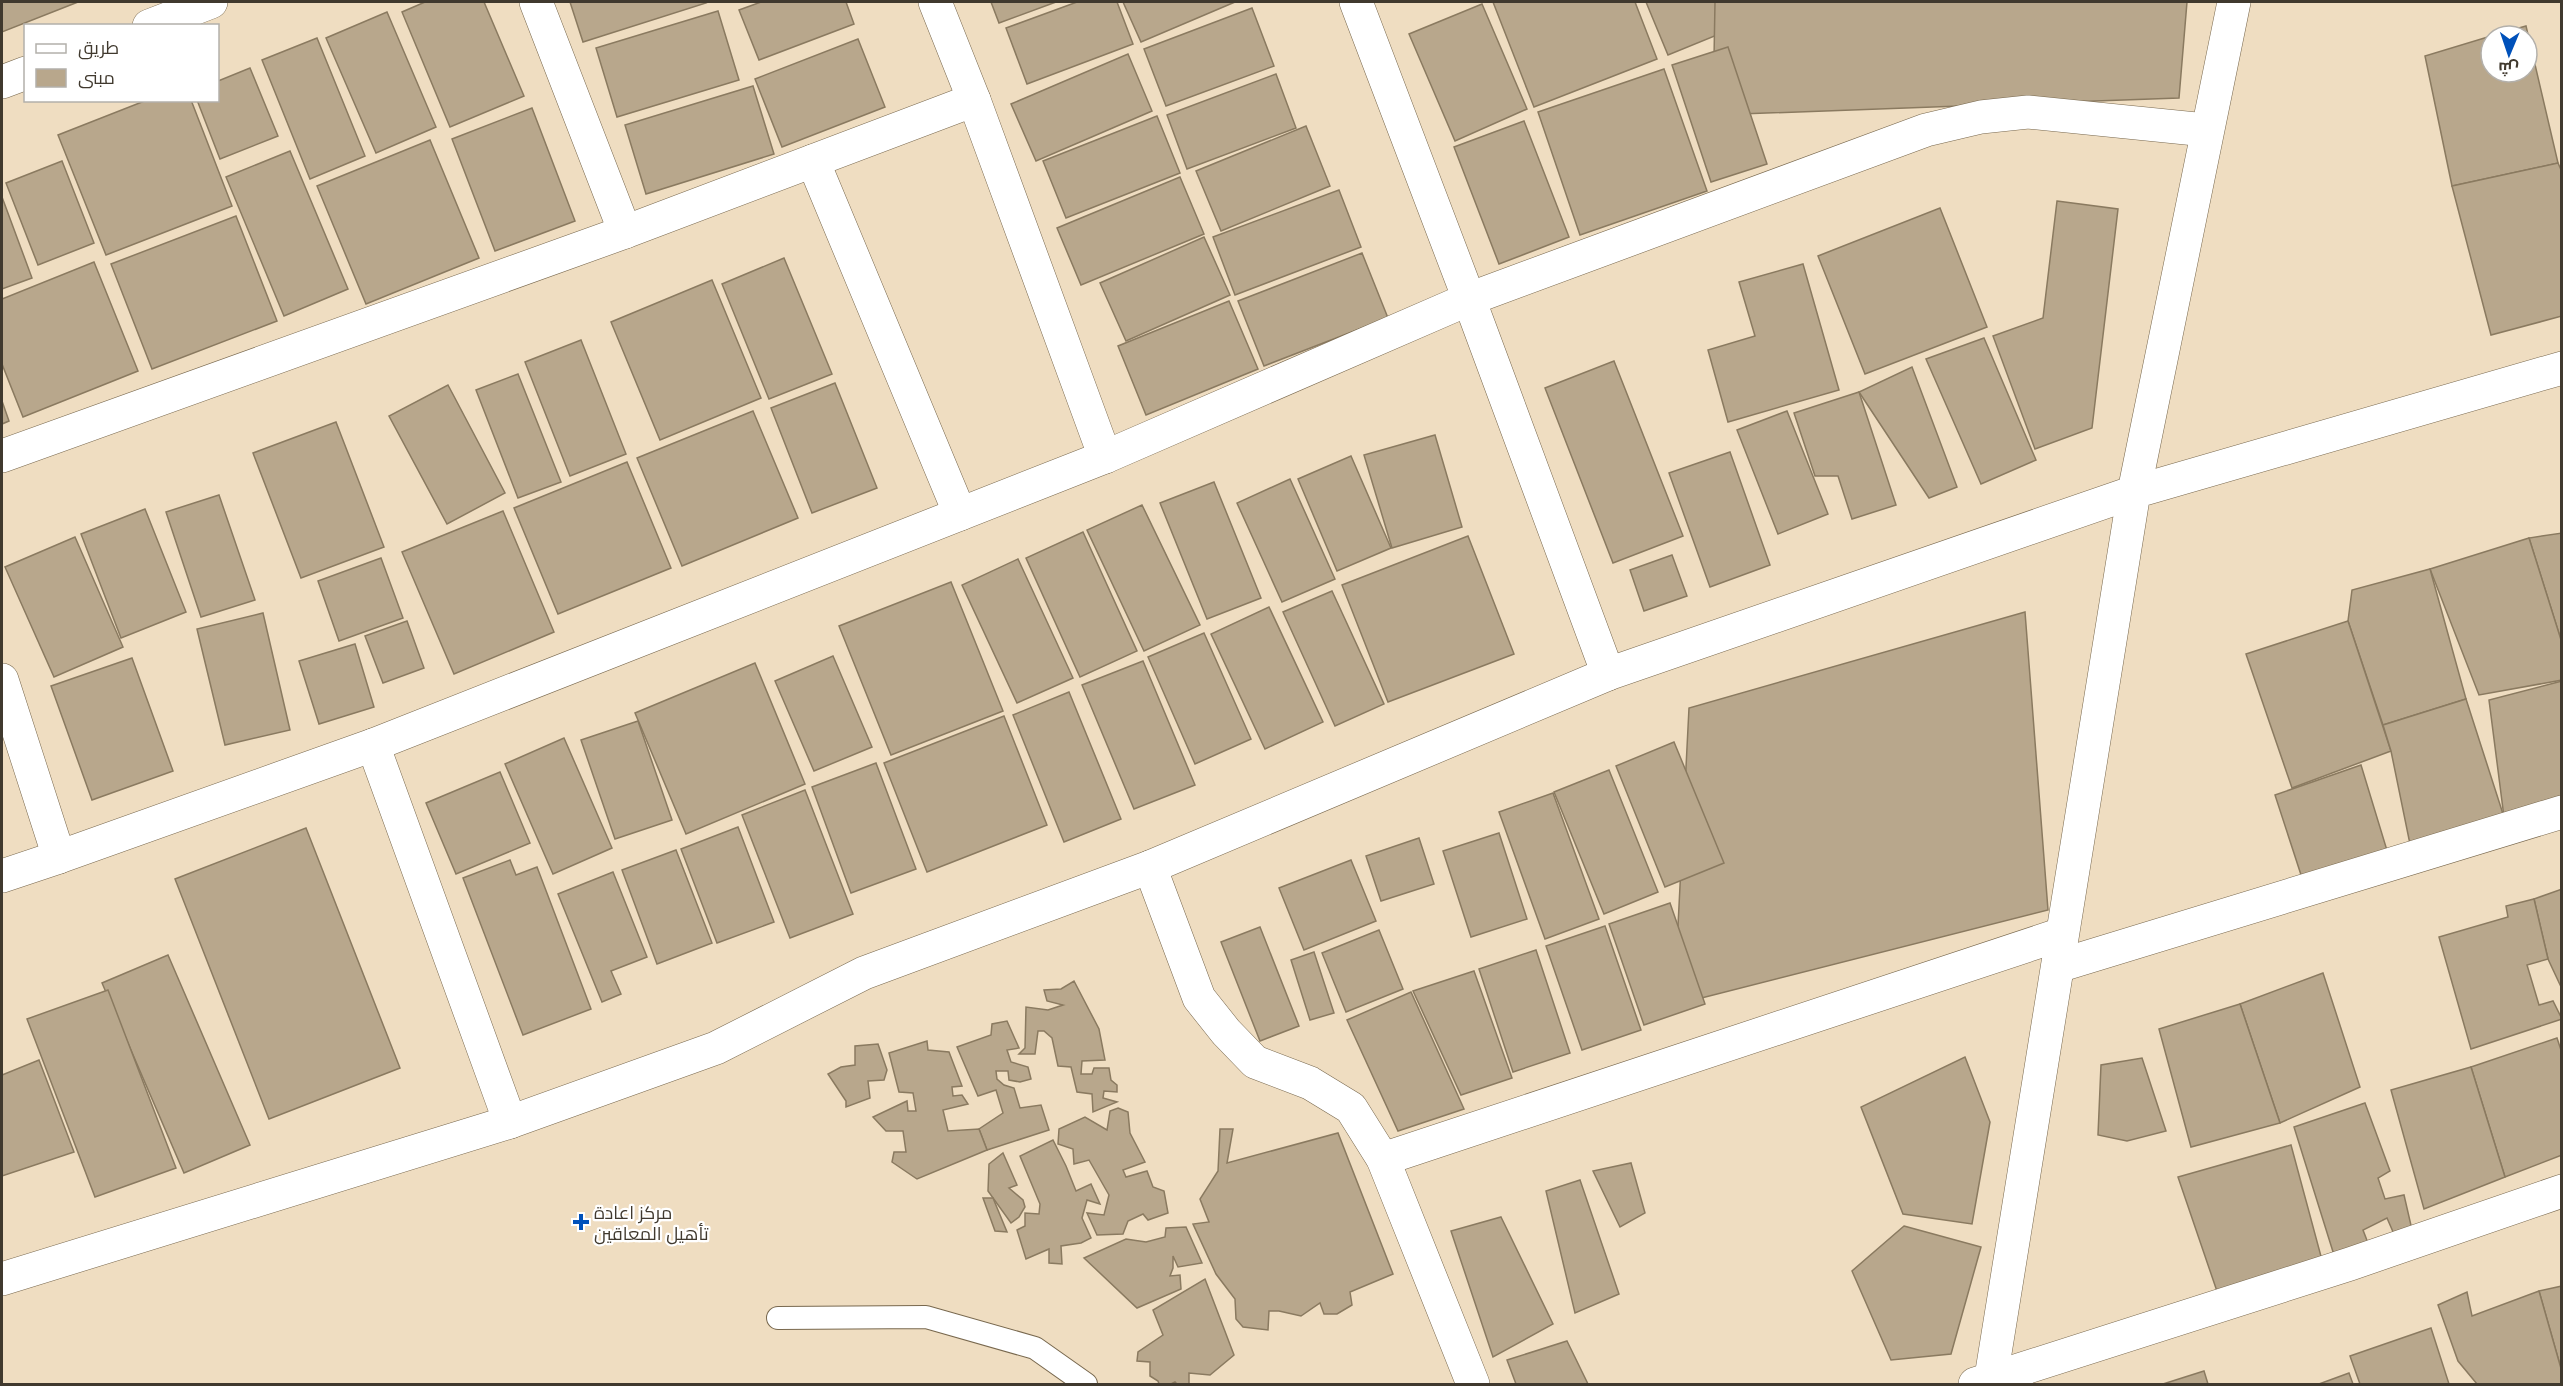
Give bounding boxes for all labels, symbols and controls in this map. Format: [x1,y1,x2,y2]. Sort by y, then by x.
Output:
legend [24,24,219,102]
north arrow [2479,24,2539,84]
text: طريق [78,35,119,60]
text: ش [2498,58,2519,80]
text: مبنى [78,65,115,89]
place label: مركز اعادة تأهيل المعاقين [594,1200,709,1245]
marker: مركز اعادة تأهيل المعاقين [572,1213,590,1231]

